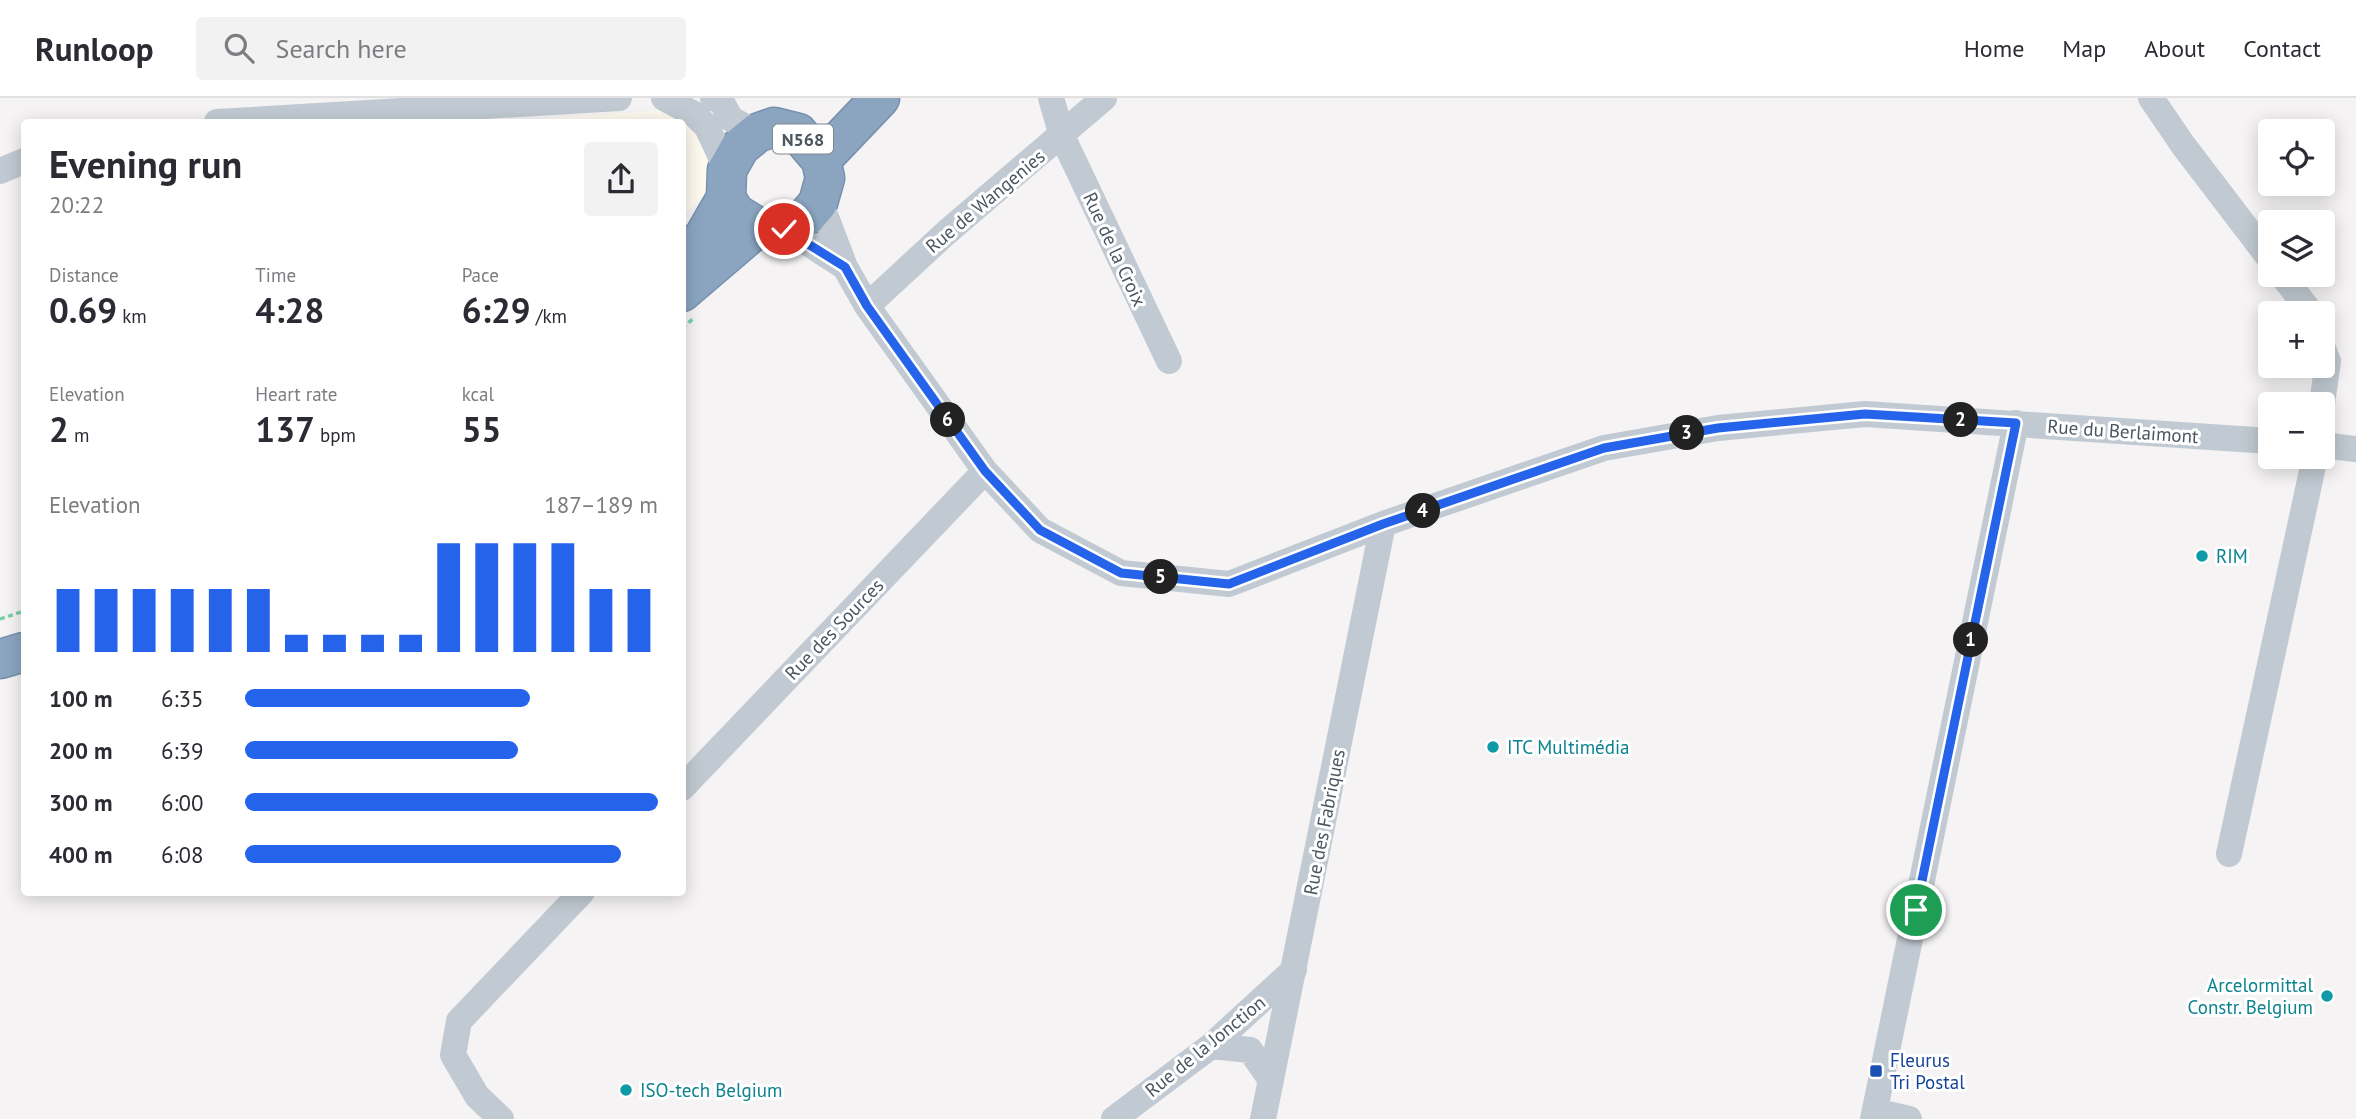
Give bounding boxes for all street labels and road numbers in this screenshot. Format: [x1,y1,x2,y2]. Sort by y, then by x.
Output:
road number: N568 [773,124,833,154]
street label: Rue de Wangenies [920,144,1050,258]
street label: Rue de la Croix [1078,188,1152,310]
street label: Rue du Berlaimont [2047,414,2200,448]
street label: Rue des Sources [780,573,888,685]
street label: Rue des Fabriques [1298,747,1350,897]
street label: Rue de la Jonction [1140,990,1270,1102]

